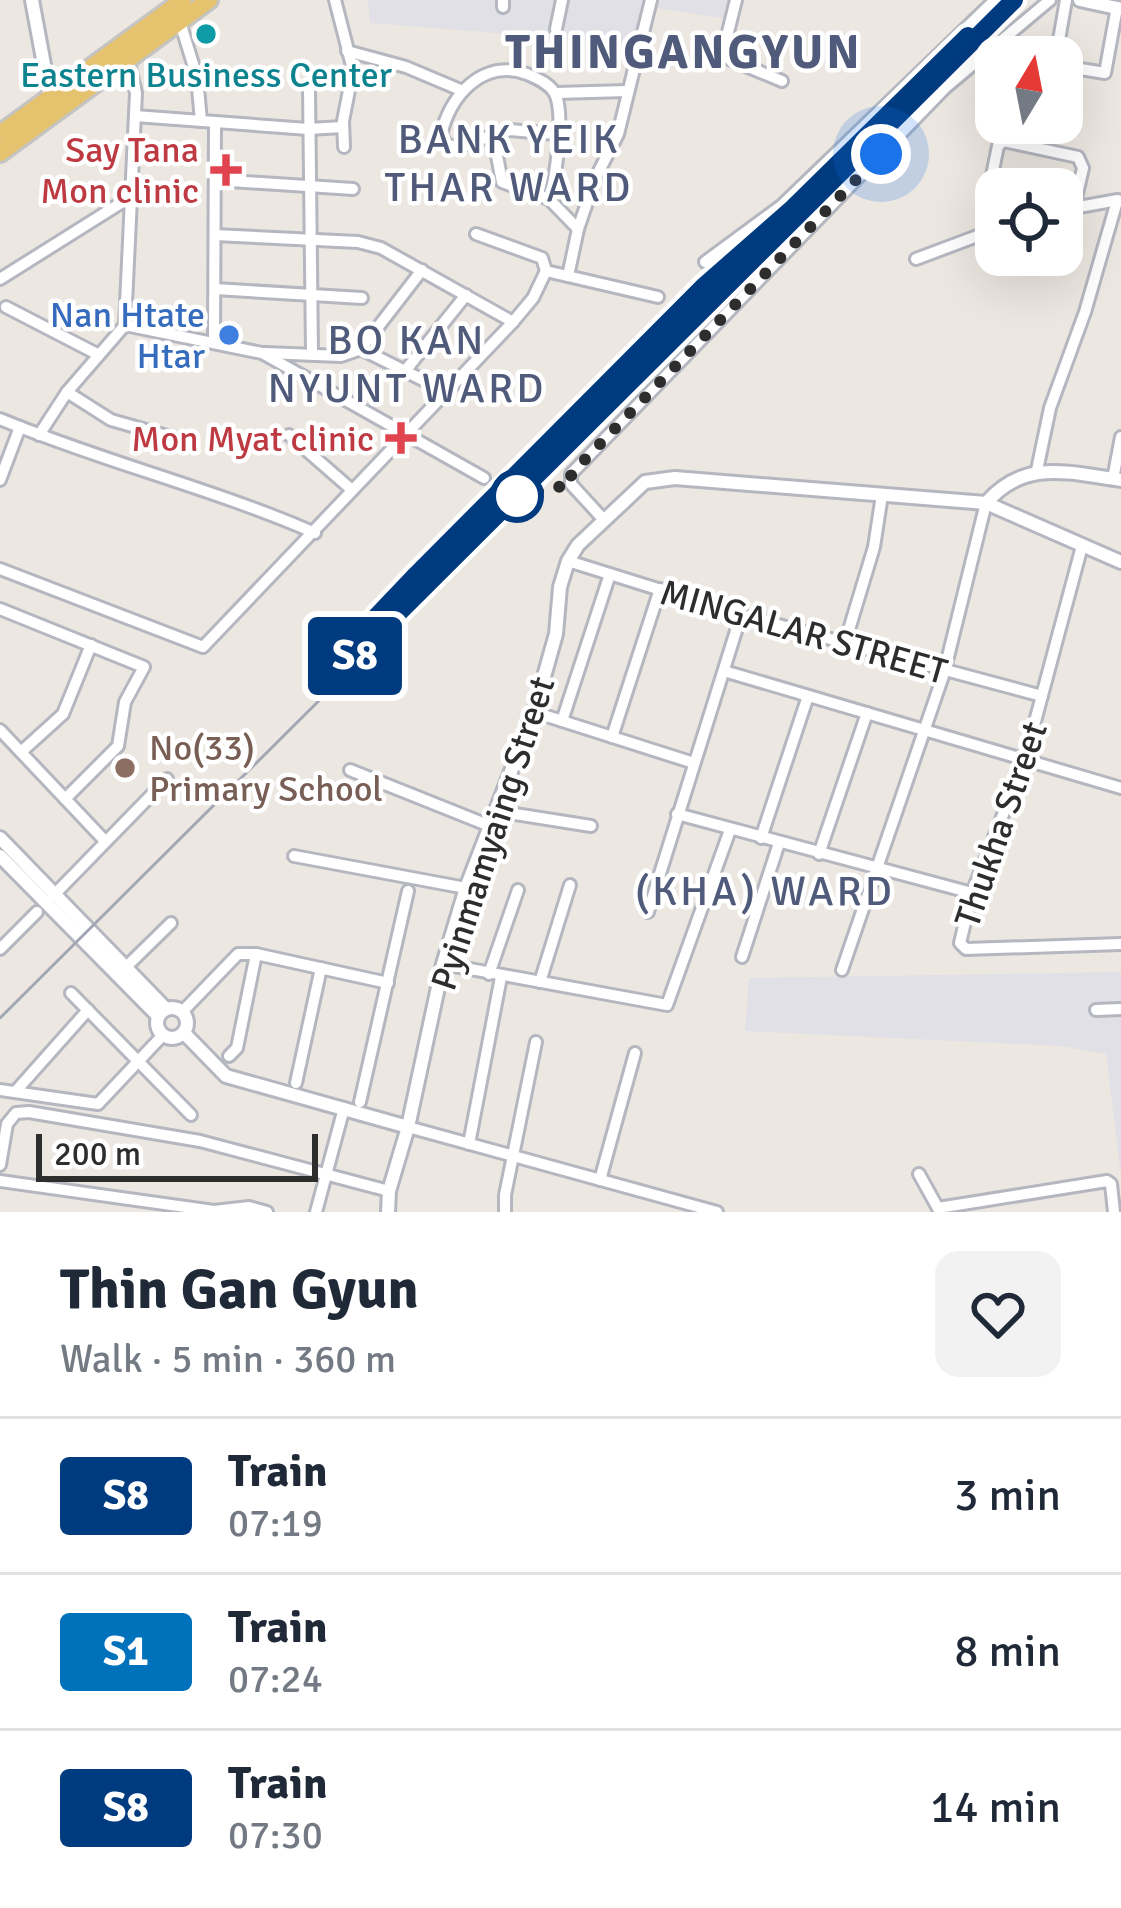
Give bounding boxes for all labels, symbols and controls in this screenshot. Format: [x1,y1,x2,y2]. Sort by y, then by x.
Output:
marker: Eastern Business Center [193,21,219,47]
district label: THINGANGYUN [505,23,863,82]
north arrow [975,36,1083,144]
map controls [975,36,1083,276]
place label: Eastern Business Center [20,53,393,98]
district label: BANK YEIK THAR WARD [385,114,633,213]
your location [851,124,911,184]
place label: Say Tana Mon clinic [40,128,199,214]
marker: Say Tana Mon clinic [210,154,242,186]
button: locate [975,168,1083,276]
place label: Nan Htate Htar [50,293,206,379]
district label: BO KAN NYUNT WARD [268,315,546,414]
marker: Nan Htate Htar [216,322,242,348]
place label: Mon Myat clinic [131,417,374,462]
marker: Mon Myat clinic [385,422,417,454]
unlabelled marker [492,471,542,521]
street label: MINGALAR STREET [655,570,952,695]
line badge: S8 [301,617,409,695]
text: S8 [332,630,378,681]
street label: Pyinmamyaing Street [422,671,565,996]
street label: Thukha Street [945,716,1058,933]
place label: No(33) Primary School [149,726,383,812]
marker: No(33) Primary School [112,755,138,781]
district label: (KHA) WARD [635,866,895,917]
scale bar [36,1128,318,1181]
text: 200 m [54,1134,141,1175]
button: heart [935,1251,1061,1377]
text: Thin Gan Gyun [60,1254,419,1325]
text: Walk · 5 min · 360 m [60,1335,396,1383]
text: Train [228,1444,328,1499]
text: 3 min [954,1468,1061,1523]
text: S8 [103,1470,149,1521]
text: 07:19 [228,1499,323,1547]
text: Train [228,1600,328,1655]
text: 8 min [954,1624,1061,1679]
text: S1 [103,1626,149,1677]
text: 07:24 [228,1655,323,1703]
text: Train [228,1756,328,1811]
text: 14 min [930,1780,1061,1835]
text: S8 [103,1782,149,1833]
text: 07:30 [228,1811,323,1859]

